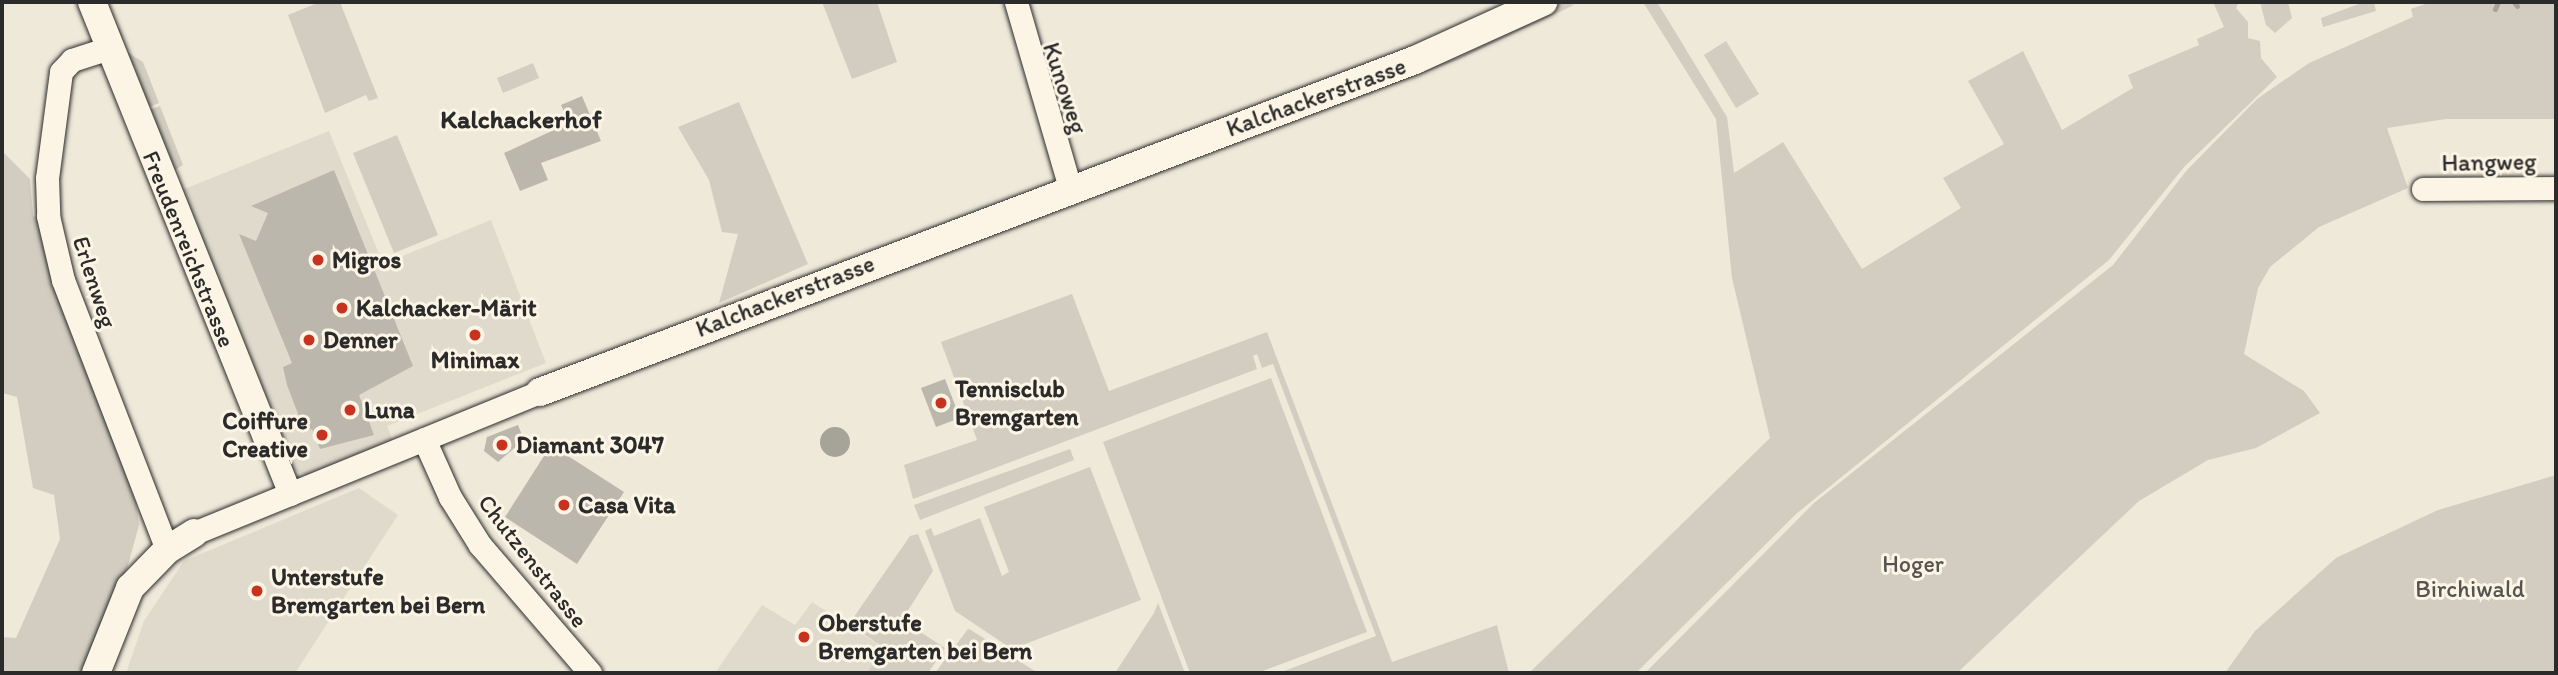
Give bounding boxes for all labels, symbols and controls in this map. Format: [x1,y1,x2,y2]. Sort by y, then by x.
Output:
street label: Kunoweg [1037,39,1093,137]
street label: Kalchackerstrasse [1222,51,1410,143]
district label: Kalchackerhof [440,104,602,136]
street label: Freudenreichstrasse [136,147,242,351]
street label: Hangweg [2441,147,2537,177]
street label: Erlenweg [67,233,123,331]
place label: Migros [332,246,401,274]
street label: Kalchackerstrasse [692,249,878,343]
marker: Migros [310,252,326,268]
place label: Kalchacker-Märit [356,294,536,322]
marker: Kalchacker-Märit [334,300,350,316]
place label: Denner [323,326,398,354]
marker: Minimax [467,327,483,343]
marker: Denner [301,332,317,348]
place label: Minimax [431,346,519,374]
place label: Tennisclub Bremgarten [955,375,1079,431]
marker: Tennisclub Bremgarten [933,395,949,411]
place label: Luna [364,396,415,424]
marker: Luna [342,402,358,418]
place label: Coiffure Creative [222,407,308,463]
marker: Coiffure Creative [314,427,330,443]
place label: Diamant 3047 [516,431,664,459]
marker: Diamant 3047 [494,437,510,453]
street label: Chutzenstrasse [472,489,594,633]
place label: Casa Vita [578,491,675,519]
marker: Casa Vita [556,497,572,513]
park label: Hoger [1882,550,1944,578]
place label: Unterstufe Bremgarten bei Bern [271,563,485,619]
park label: Birchiwald [2415,575,2525,603]
marker: Unterstufe Bremgarten bei Bern [249,583,265,599]
place label: Oberstufe Bremgarten bei Bern [818,609,1032,665]
marker: Oberstufe Bremgarten bei Bern [796,629,812,645]

